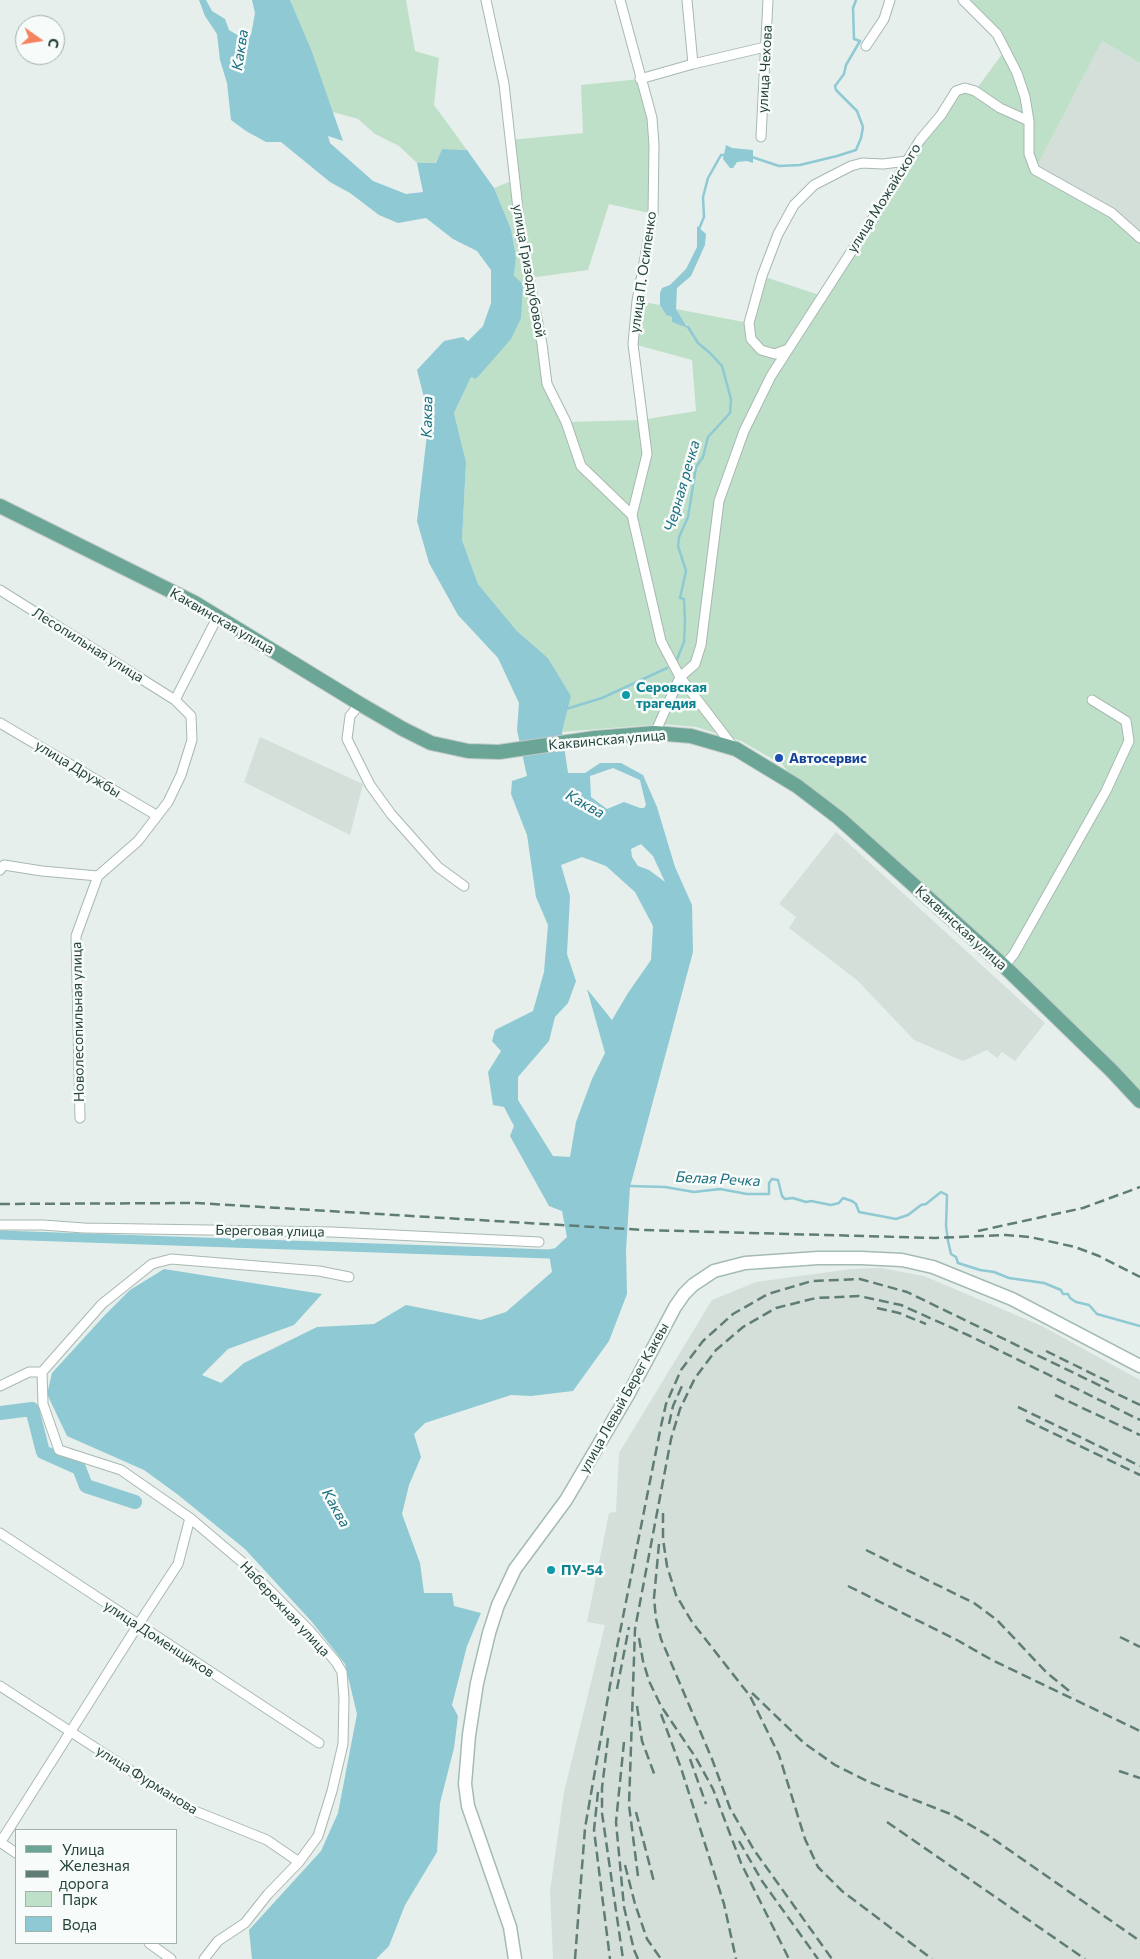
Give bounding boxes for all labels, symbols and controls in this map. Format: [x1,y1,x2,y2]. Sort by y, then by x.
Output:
north arrow [15,15,65,65]
street label: улица Чехова [754,25,776,113]
water label: Каква [228,28,252,72]
text: С [45,37,63,50]
street label: улица Можайского [844,140,924,256]
street label: улица Гризодубовой [509,203,549,339]
street label: улица П. Осипенко [626,210,660,334]
water label: Каква [418,396,436,438]
water label: Черная речка [660,438,704,534]
street label: Каквинская улица [167,584,277,658]
street label: Лесопильная улица [29,604,147,686]
place label: Серовская трагедия [636,679,707,712]
marker: Серовская трагедия [620,689,632,701]
street label: Каквинская улица [548,727,666,753]
street label: улица Дружбы [32,737,124,801]
place label: Автосервис [789,750,867,766]
marker: Автосервис [773,752,785,764]
water label: Каква [562,786,608,822]
street label: Каквинская улица [912,882,1010,974]
street label: Новолесопильная улица [68,942,88,1102]
water label: Белая Речка [675,1168,761,1190]
street label: Береговая улица [215,1222,325,1240]
street label: улица Левый Берег Каквы [576,1320,672,1476]
water label: Каква [318,1485,354,1531]
street label: Набережная улица [237,1558,333,1660]
place label: ПУ-54 [561,1562,603,1578]
marker: ПУ-54 [545,1564,557,1576]
street label: улица Доменщиков [101,1597,217,1681]
street label: улица Фурманова [93,1742,201,1818]
legend [15,1829,178,1944]
text: Улица [62,1840,104,1858]
text: Железная дорога [59,1856,130,1892]
text: Парк [62,1890,98,1908]
text: Вода [62,1915,97,1933]

